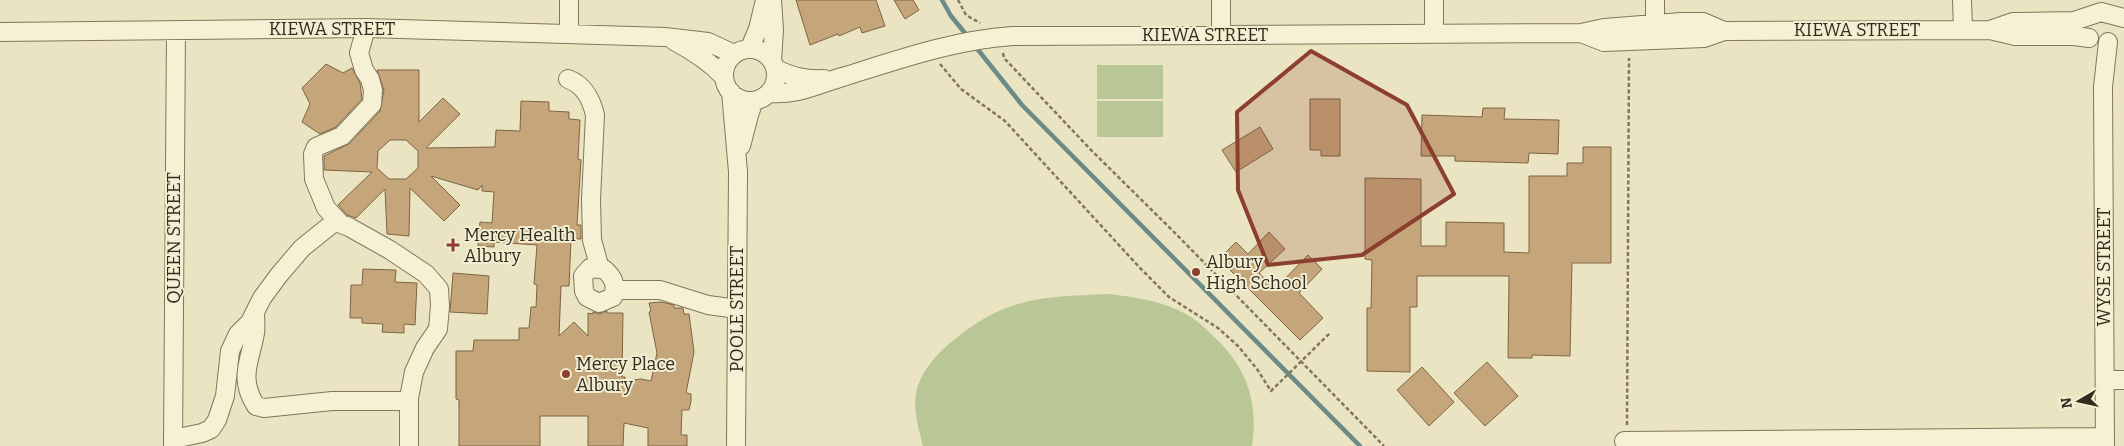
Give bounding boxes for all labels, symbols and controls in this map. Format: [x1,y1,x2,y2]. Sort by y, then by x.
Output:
street label: KIEWA STREET [269,18,396,40]
street label: KIEWA STREET [1794,19,1921,41]
street label: KIEWA STREET [1142,24,1269,46]
street label: QUEEN STREET [163,172,185,304]
street label: WYSE STREET [2093,207,2115,326]
place label: Mercy Health Albury [464,224,576,267]
marker: Mercy Health Albury [446,238,460,252]
street label: POOLE STREET [726,245,748,372]
place label: Albury High School [1206,251,1307,294]
marker: Albury High School [1190,266,1202,278]
place label: Mercy Place Albury [576,353,675,396]
marker: Mercy Place Albury [560,368,572,380]
north arrow [2054,376,2104,426]
text: N [2057,396,2076,410]

